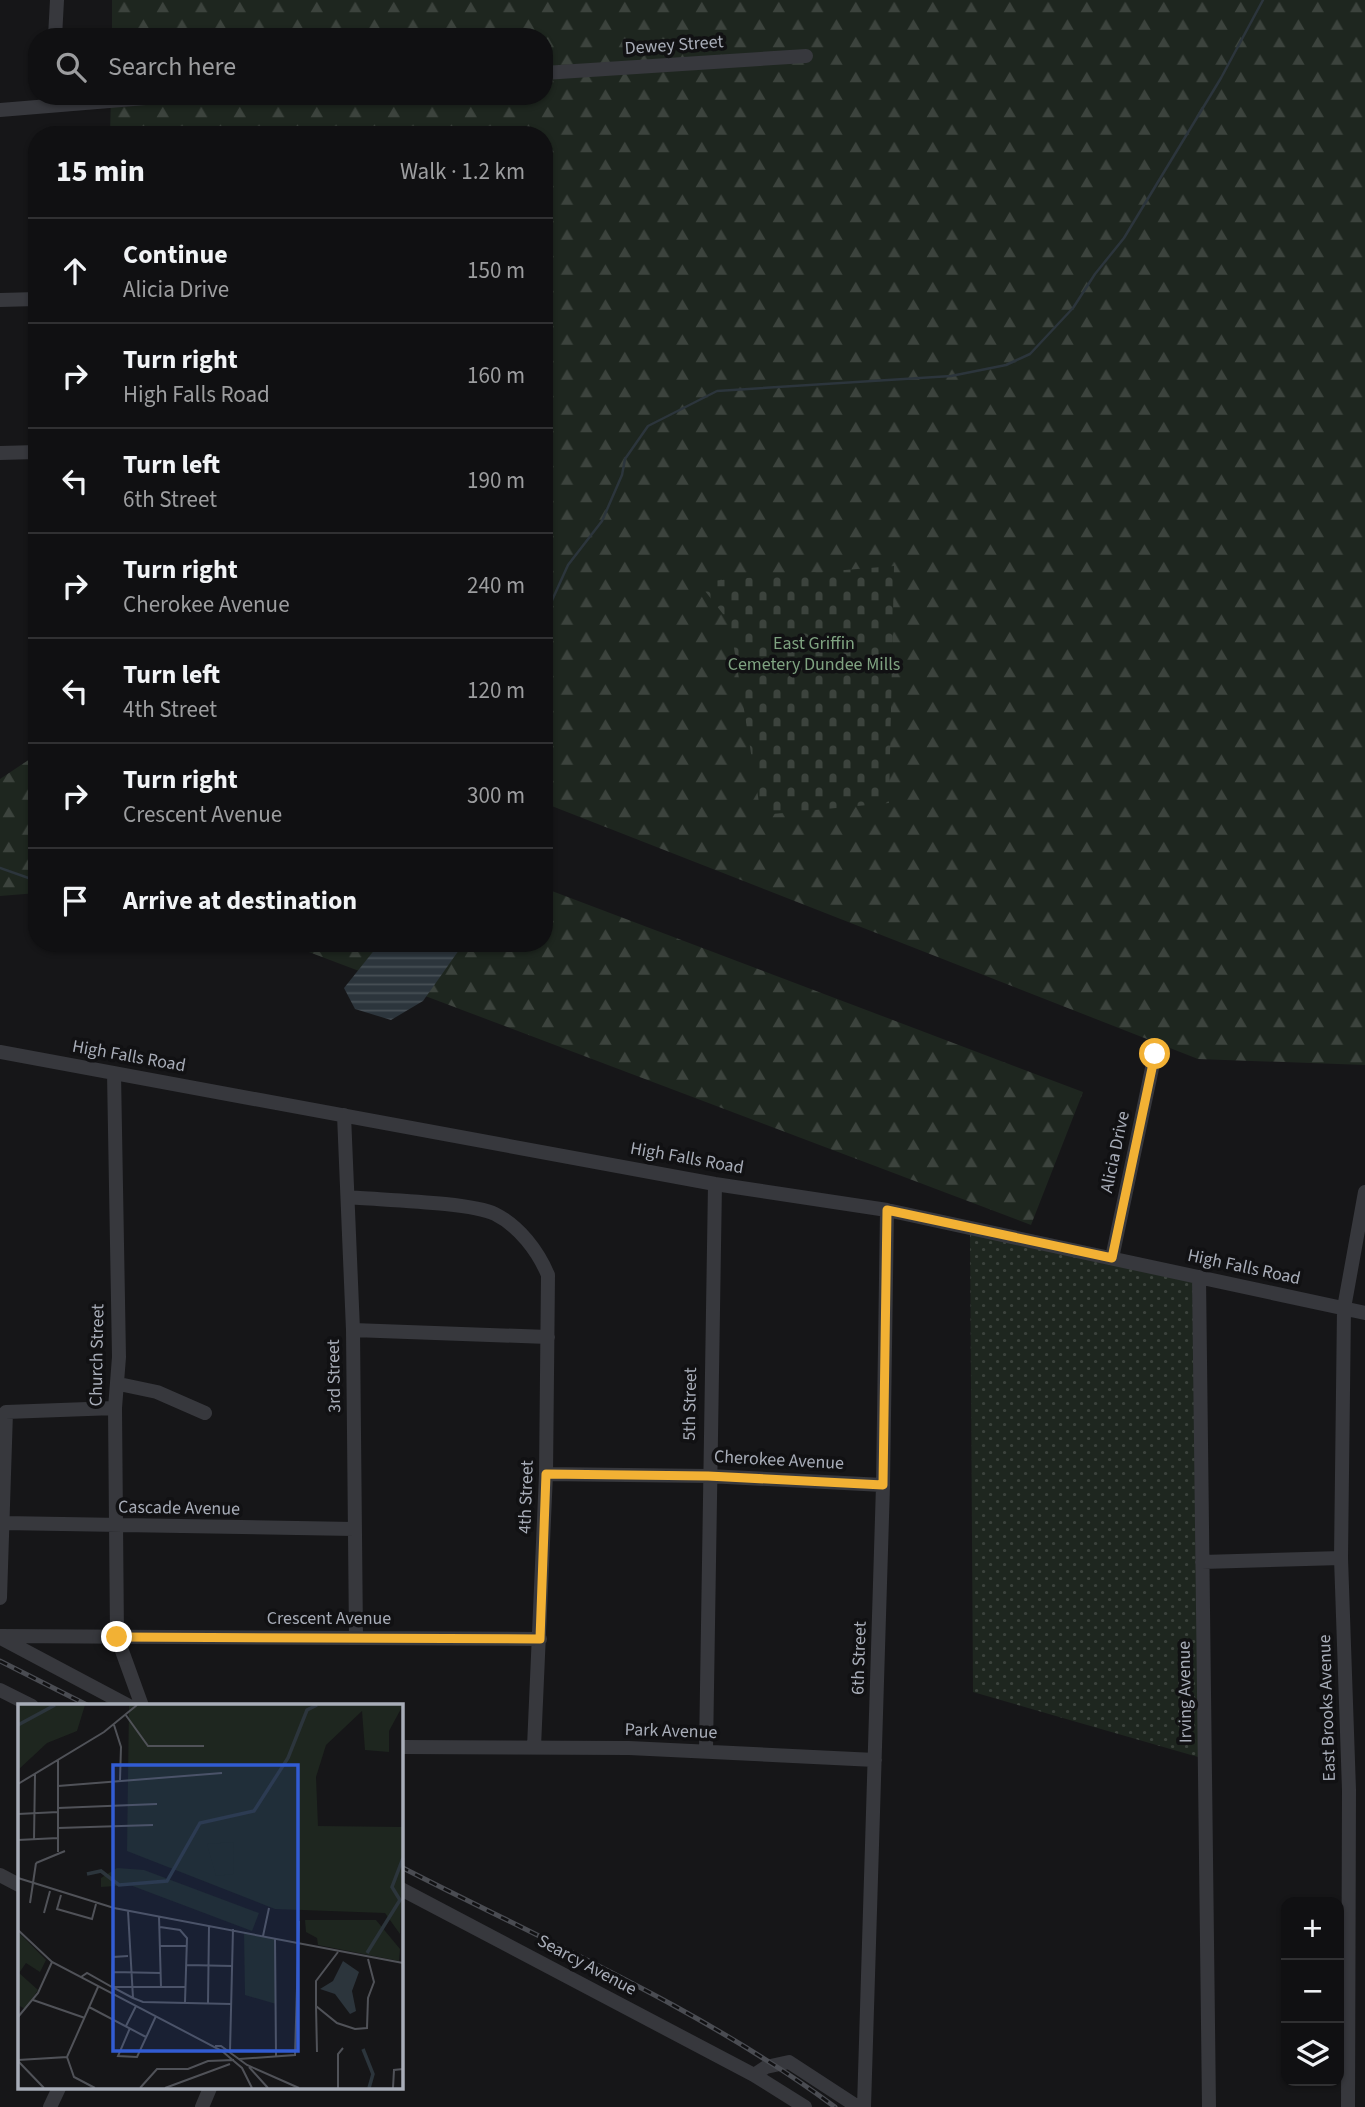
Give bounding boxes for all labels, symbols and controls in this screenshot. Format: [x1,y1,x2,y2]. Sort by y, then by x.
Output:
search box [28,28,553,105]
street label: Dewey Street [624,29,724,61]
icon: search [52,48,90,86]
text: Search here [108,48,236,85]
text: 15 min [56,150,145,193]
text: Walk · 1.2 km [400,155,525,188]
text: Continue [123,236,228,273]
icon: ahead [56,252,94,290]
text: 150 m [467,254,525,287]
text: Alicia Drive [123,273,229,306]
text: Turn right [123,341,238,378]
icon: right [56,357,94,395]
text: 160 m [467,359,525,392]
text: High Falls Road [123,378,270,411]
text: Turn left [123,446,220,483]
icon: left [56,462,94,500]
text: 190 m [467,464,525,497]
text: 6th Street [123,483,217,516]
text: Turn right [123,551,238,588]
icon: right [56,567,94,605]
text: 240 m [467,569,525,602]
text: Cherokee Avenue [123,588,290,621]
park label: East Griffin Cemetery Dundee Mills [728,631,900,677]
text: Turn left [123,656,220,693]
icon: left [56,672,94,710]
text: 120 m [467,674,525,707]
text: 4th Street [123,693,217,726]
text: Turn right [123,761,238,798]
icon: right [56,777,94,815]
text: 300 m [467,779,525,812]
text: Crescent Avenue [123,798,282,831]
icon: arrive [56,882,94,920]
text: Arrive at destination [123,882,357,919]
street label: High Falls Road [70,1034,188,1078]
route start [1139,1038,1170,1069]
street label: Alicia Drive [1094,1109,1136,1195]
street label: High Falls Road [628,1136,746,1180]
street label: High Falls Road [1185,1243,1303,1291]
street label: Church Street [84,1303,110,1407]
street label: 3rd Street [321,1339,347,1413]
street label: 5th Street [677,1367,703,1441]
street label: Cherokee Avenue [713,1444,845,1476]
street label: 4th Street [512,1460,540,1534]
street label: Cascade Avenue [118,1494,240,1522]
street label: Crescent Avenue [267,1606,391,1631]
route end [101,1621,132,1652]
street label: 6th Street [845,1621,873,1695]
street label: East Brooks Avenue [1312,1634,1342,1782]
street label: Irving Avenue [1172,1641,1198,1743]
inset map [18,1704,402,2090]
street label: Park Avenue [624,1717,718,1745]
map controls [1281,1897,1344,2086]
button: + [1281,1897,1344,1960]
street label: Searcy Avenue [533,1928,641,2002]
button: − [1281,1960,1344,2023]
button: layers [1281,2023,1344,2086]

